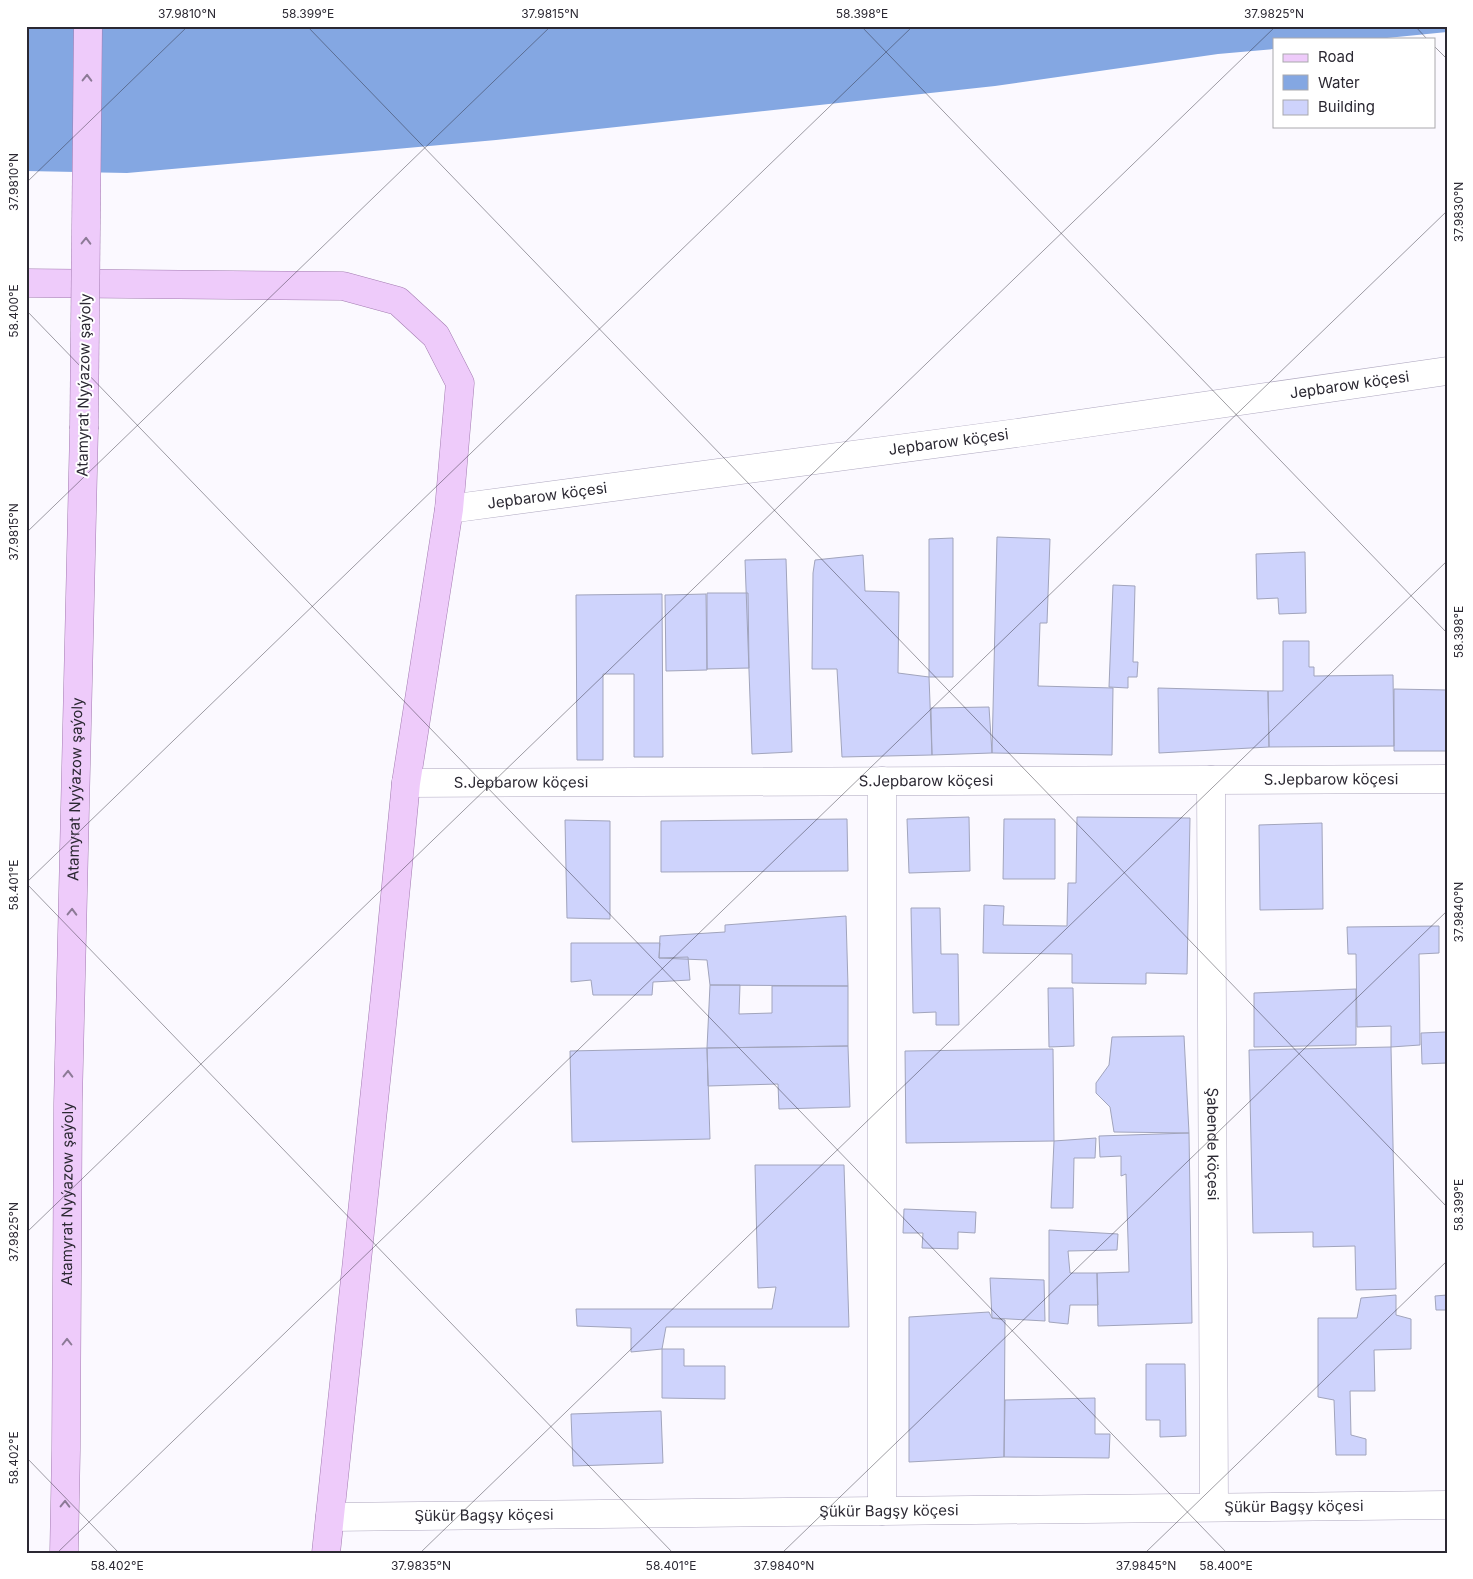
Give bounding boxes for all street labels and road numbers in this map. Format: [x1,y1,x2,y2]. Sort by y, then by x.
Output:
street label: Atamyrat Nyýazow şaýoly [72,293,95,477]
street label: Jepbarow köçesi [1288,367,1411,403]
street label: Jepbarow köçesi [887,424,1010,459]
street label: Jepbarow köçesi [486,478,608,513]
street label: Atamyrat Nyýazow şaýoly [63,697,87,881]
street label: S.Jepbarow köçesi [1264,769,1398,789]
street label: S.Jepbarow köçesi [859,771,993,790]
street label: S.Jepbarow köçesi [454,772,588,792]
street label: Şabende köçesi [1203,1088,1223,1200]
street label: Atamyrat Nyýazow şaýoly [57,1102,77,1286]
street label: Şükür Bagşy köçesi [1224,1496,1364,1516]
street label: Şükür Bagşy köçesi [819,1500,959,1521]
street label: Şükür Bagşy köçesi [414,1505,554,1525]

